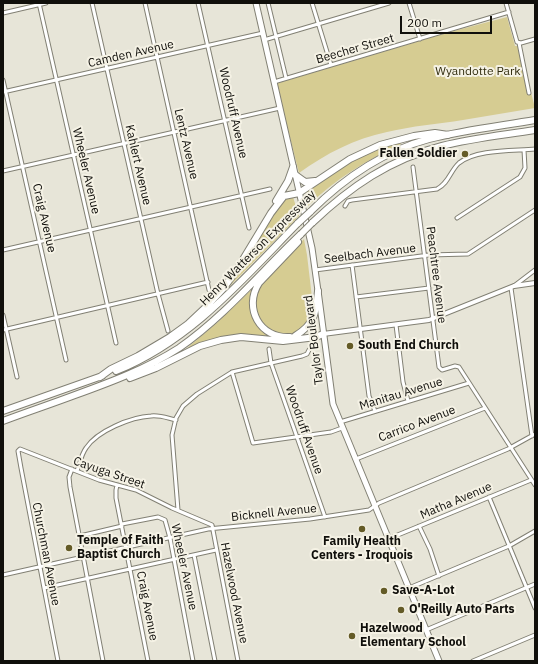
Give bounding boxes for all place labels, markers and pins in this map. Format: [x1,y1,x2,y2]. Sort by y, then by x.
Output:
place label: Fallen Soldier [380,147,457,161]
marker: Fallen Soldier [460,149,470,159]
place label: South End Church [358,339,459,353]
marker: South End Church [345,341,355,351]
marker: Family Health Centers - Iroquois [357,524,367,534]
place label: Temple of Faith Baptist Church [77,534,164,562]
place label: Family Health Centers - Iroquois [311,535,413,563]
marker: Temple of Faith Baptist Church [64,543,74,553]
place label: Save-A-Lot [392,584,454,598]
marker: Save-A-Lot [379,586,389,596]
place label: O'Reilly Auto Parts [409,603,515,617]
marker: O'Reilly Auto Parts [396,605,406,615]
place label: Hazelwood Elementary School [360,622,466,650]
marker: Hazelwood Elementary School [347,631,357,641]

